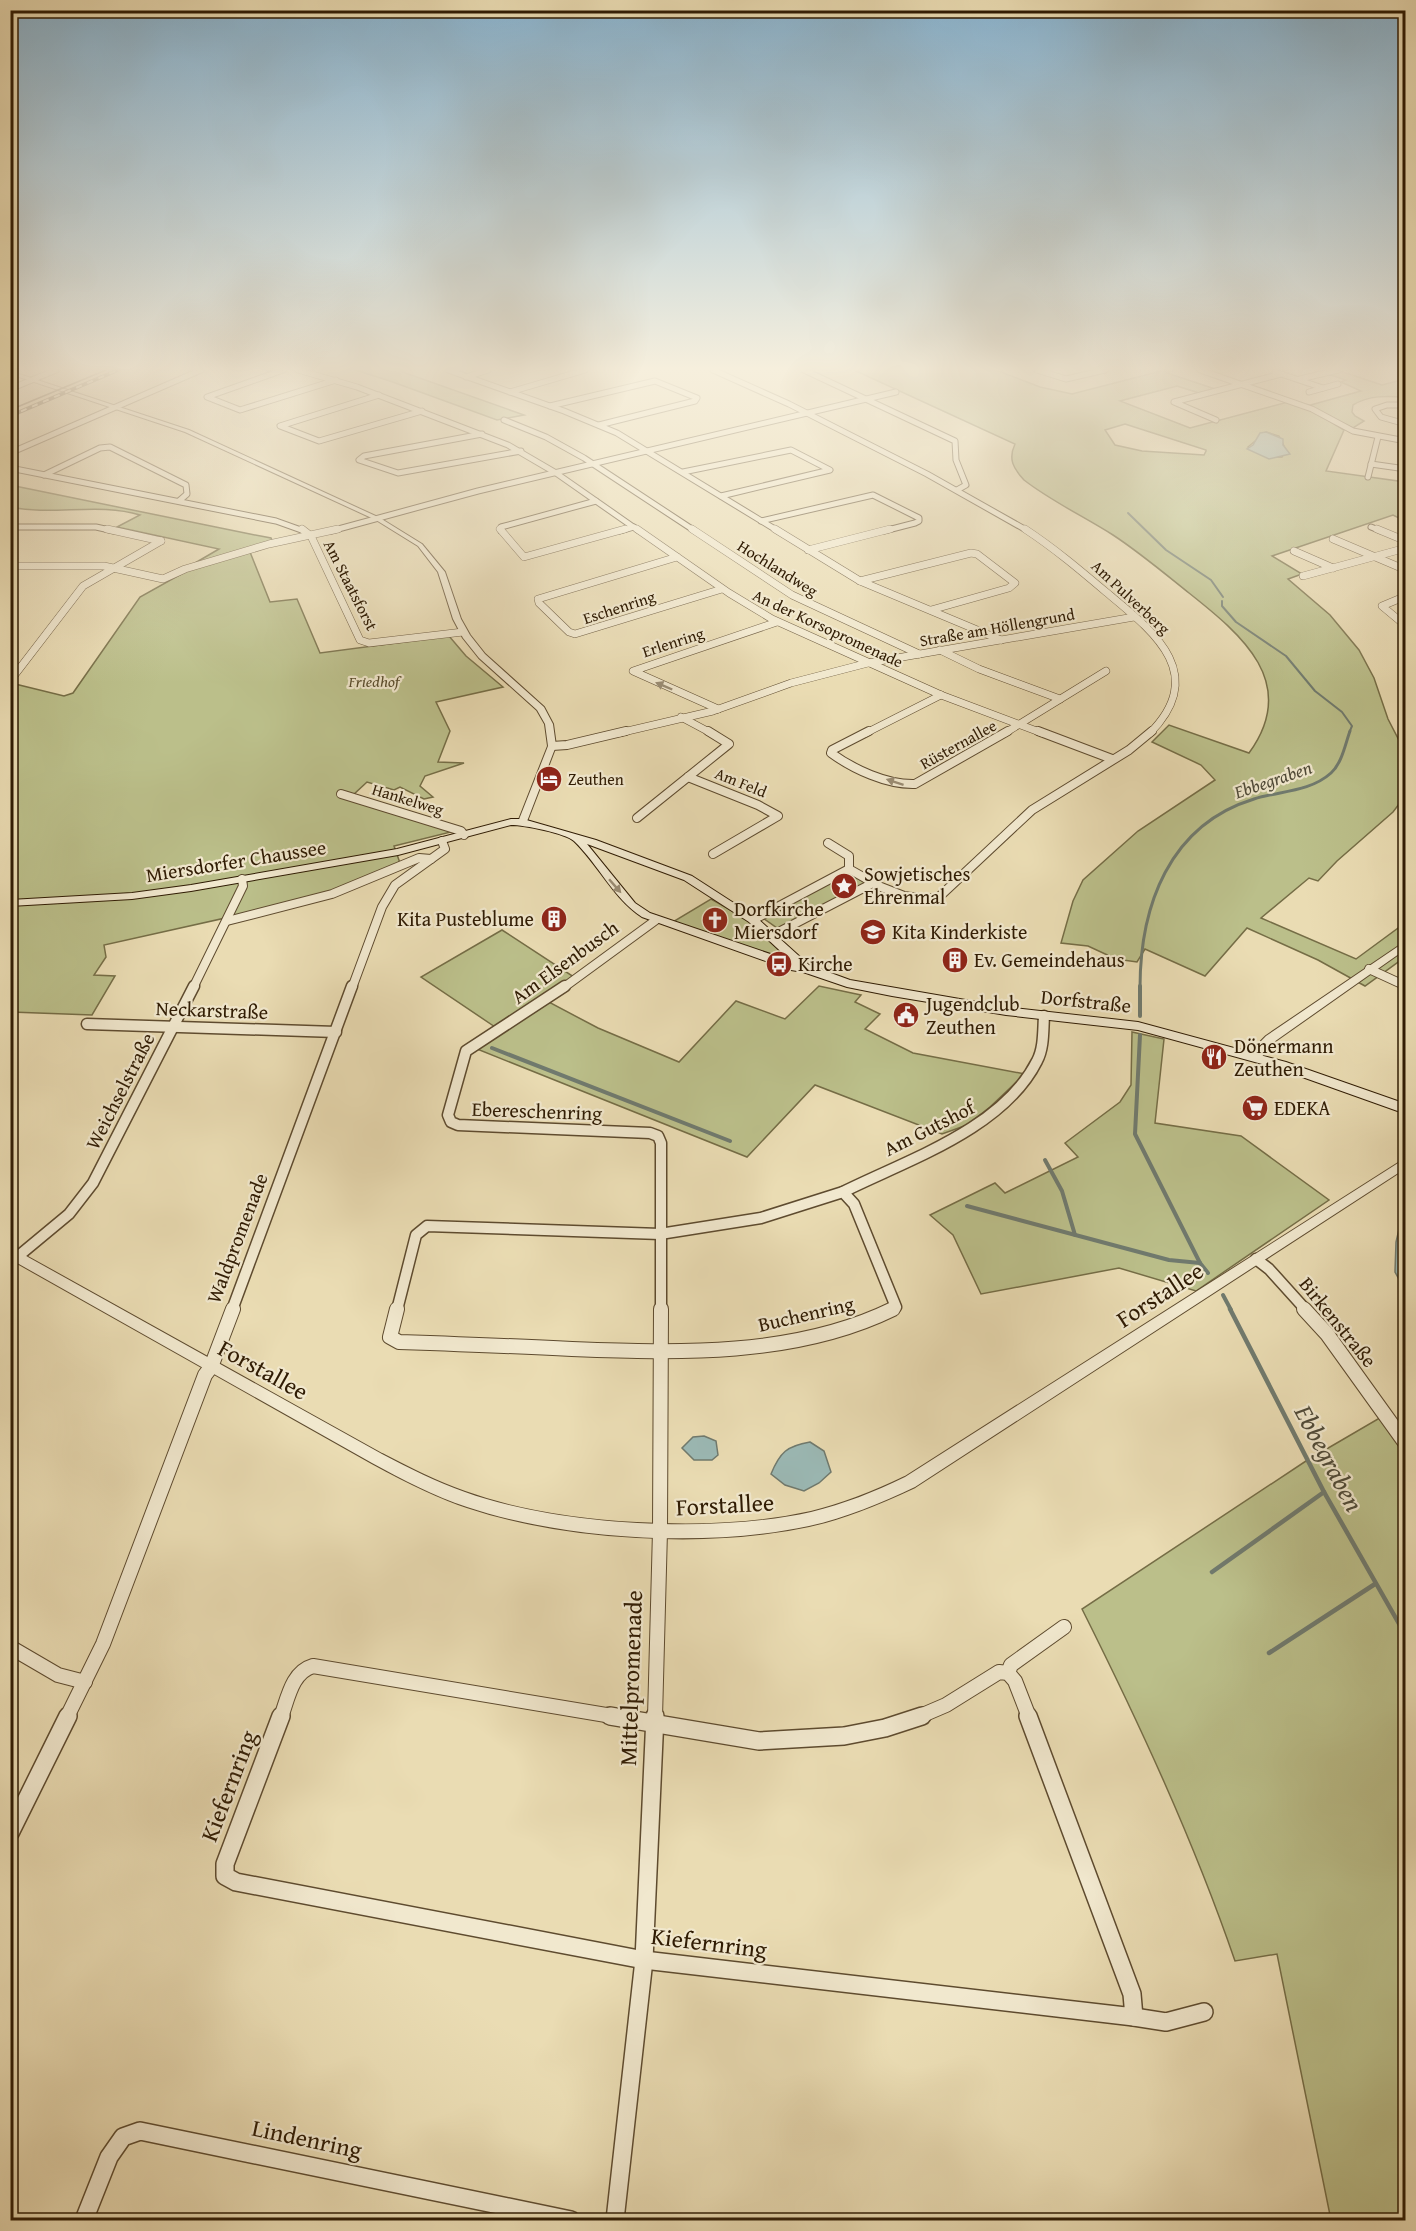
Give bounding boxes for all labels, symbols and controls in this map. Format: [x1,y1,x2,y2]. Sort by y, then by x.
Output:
street label: Hochlandweg [733,534,823,602]
street label: Am Staatsforst [318,536,384,635]
street label: Am Pulverberg [1086,554,1176,640]
street label: An der Korsopromenade [749,583,907,673]
street label: Eschenring [580,584,658,630]
street label: Straße am Höllengrund [918,601,1077,652]
street label: Erlenring [639,621,707,663]
park label: Friedhof [348,669,403,693]
one-way arrow [655,681,673,691]
street label: Rüsternallee [915,713,1001,775]
water label: Ebbegraben [1229,754,1315,806]
street label: Am Feld [711,761,771,803]
hotel icon: Zeuthen [534,764,564,794]
place label: Zeuthen [568,767,624,791]
street label: Hankelweg [369,777,447,821]
one-way arrow [886,777,904,786]
street label: Miersdorfer Chaussee [144,832,328,889]
place label: Sowjetisches Ehrenmal [864,859,970,911]
place icon: Sowjetisches Ehrenmal [829,871,859,901]
one-way arrow [608,878,621,893]
place label: Dorfkirche Miersdorf [734,894,824,946]
place label: Kita Pusteblume [397,904,534,933]
building icon: Kita Pusteblume [539,904,569,934]
church icon: Dorfkirche Miersdorf [700,905,730,935]
street label: Am Elsenbusch [505,913,624,1010]
school or university icon: Kita Kinderkiste [858,917,888,947]
place label: Kita Kinderkiste [892,917,1028,946]
building icon: Ev. Gemeindehaus [940,945,970,975]
place label: Ev. Gemeindehaus [974,945,1125,974]
bus stop icon: Kirche [764,949,794,979]
place label: Kirche [798,949,853,978]
street label: Dorfstraße [1039,981,1133,1020]
place label: Jugendclub Zeuthen [923,989,1020,1041]
street label: Neckarstraße [155,993,269,1026]
public building icon: Jugendclub Zeuthen [891,1000,921,1030]
street label: Weichselstraße [78,1027,161,1154]
place label: Dönermann Zeuthen [1234,1031,1333,1083]
restaurant icon: Dönermann Zeuthen [1199,1042,1229,1072]
street label: Am Gutshof [878,1091,981,1163]
supermarket icon: EDEKA [1240,1093,1270,1123]
place label: EDEKA [1274,1093,1330,1122]
street label: Ebereschenring [471,1094,603,1127]
street label: Waldpromenade [198,1168,275,1307]
street label: Forstallee [1109,1253,1210,1336]
street label: Birkenstraße [1293,1270,1384,1373]
street label: Buchenring [755,1288,857,1339]
street label: Forstallee [212,1330,315,1409]
water label: Ebbegraben [1284,1396,1374,1518]
street label: Forstallee [675,1484,775,1525]
street label: Mittelpromenade [610,1590,651,1766]
street label: Kiefernring [191,1725,266,1847]
street label: Kiefernring [649,1918,769,1967]
street label: Lindenring [249,2110,365,2167]

